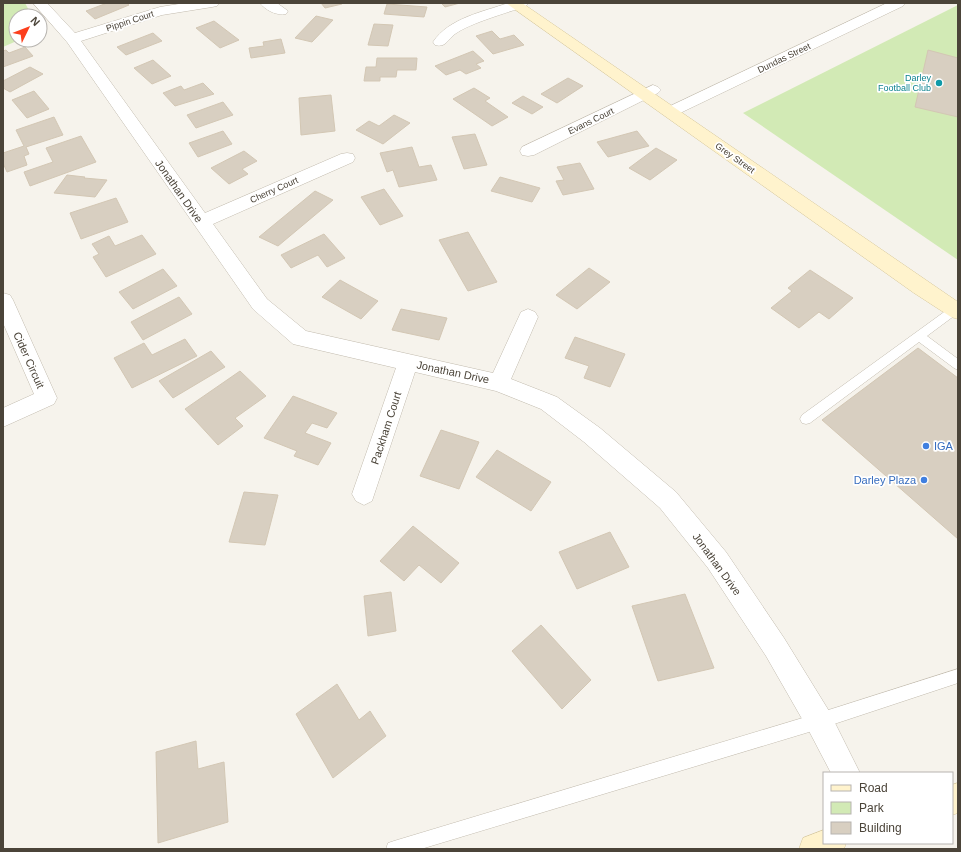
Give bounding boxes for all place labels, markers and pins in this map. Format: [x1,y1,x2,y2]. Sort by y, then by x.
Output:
place label: Darley Football Club [878,73,931,93]
marker: Darley Football Club [934,78,944,88]
place label: IGA [934,440,954,452]
marker: IGA [921,441,931,451]
place label: Darley Plaza [854,474,917,486]
marker: Darley Plaza [919,475,929,485]

